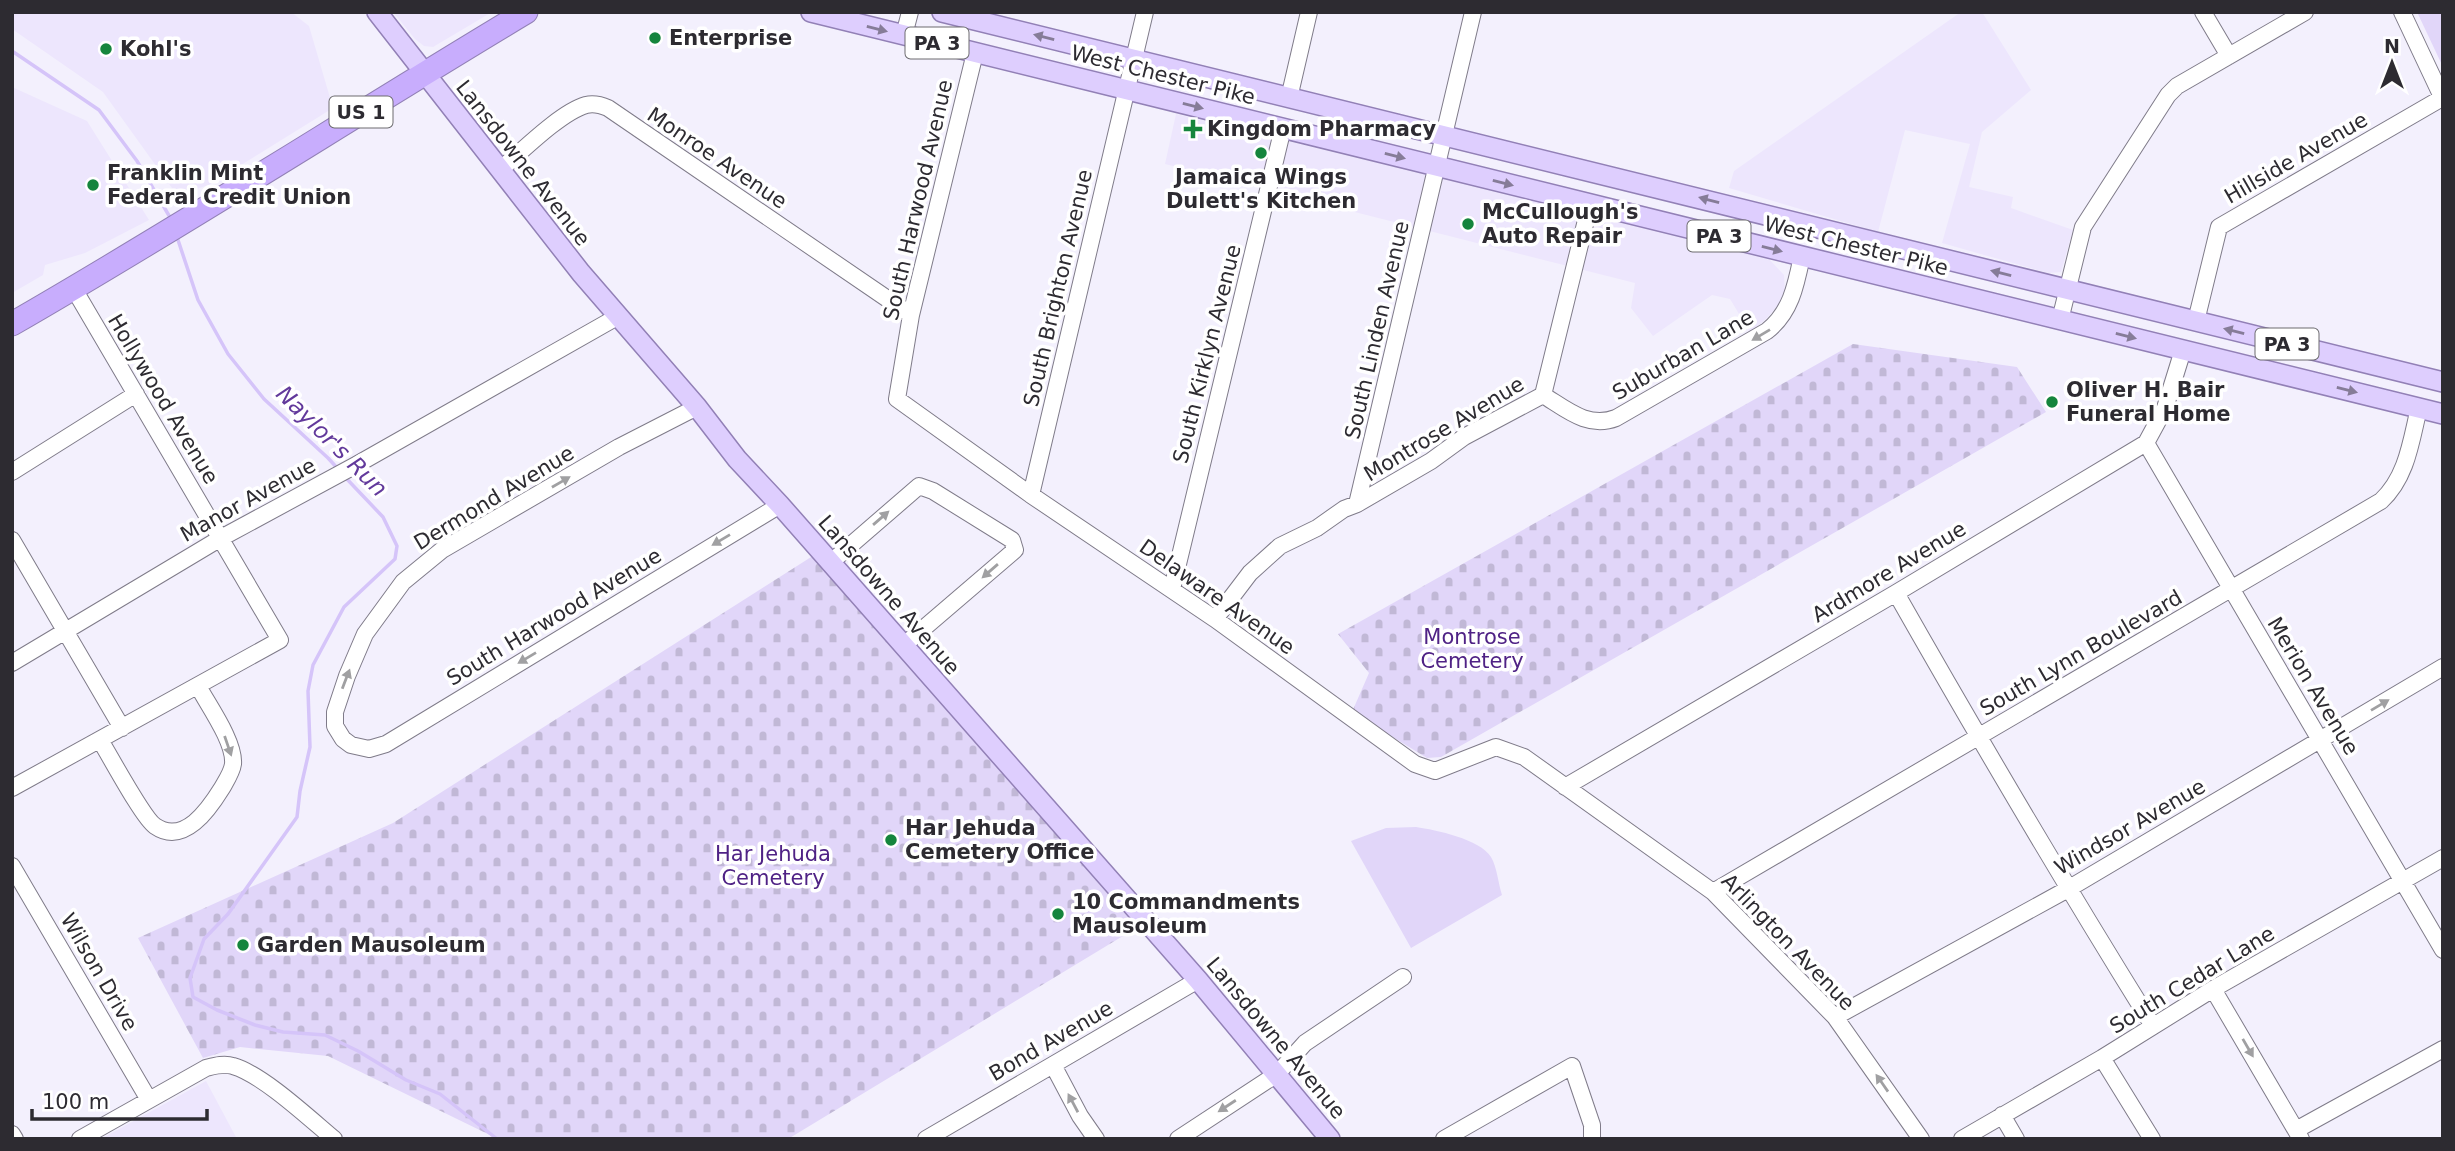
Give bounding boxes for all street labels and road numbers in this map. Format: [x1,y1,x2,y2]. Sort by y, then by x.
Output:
road number: PA 3 [906,28,968,58]
street label: West Chester Pike [1068,40,1258,110]
street label: Lansdowne Avenue [451,76,595,250]
street label: South Harwood Avenue [879,77,957,323]
road number: US 1 [330,96,392,128]
street label: Monroe Avenue [643,102,791,214]
street label: Hillside Avenue [2220,107,2372,209]
street label: South Brighton Avenue [1019,167,1097,409]
street label: West Chester Pike [1761,211,1951,281]
street label: South Linden Avenue [1340,219,1414,441]
road number: PA 3 [1688,220,1750,252]
street label: South Kirklyn Avenue [1168,242,1246,466]
street label: Suburban Lane [1608,305,1758,405]
street label: Hollywood Avenue [103,310,223,488]
road number: PA 3 [2256,328,2318,360]
street label: Montrose Avenue [1360,372,1528,486]
street label: Dermond Avenue [410,441,578,555]
street label: Manor Avenue [176,453,320,547]
street label: Lansdowne Avenue [813,510,965,680]
street label: Ardmore Avenue [1808,517,1970,627]
street label: Delaware Avenue [1135,535,1299,659]
street label: South Harwood Avenue [442,543,666,691]
street label: South Lynn Boulevard [1976,585,2186,721]
street label: Merion Avenue [2262,613,2364,759]
street label: Windsor Avenue [2050,774,2210,880]
street label: Arlington Avenue [1717,869,1859,1015]
street label: Wilson Drive [56,909,142,1035]
street label: South Cedar Lane [2105,921,2279,1039]
street label: Lansdowne Avenue [1202,952,1350,1124]
street label: Bond Avenue [985,996,1117,1086]

